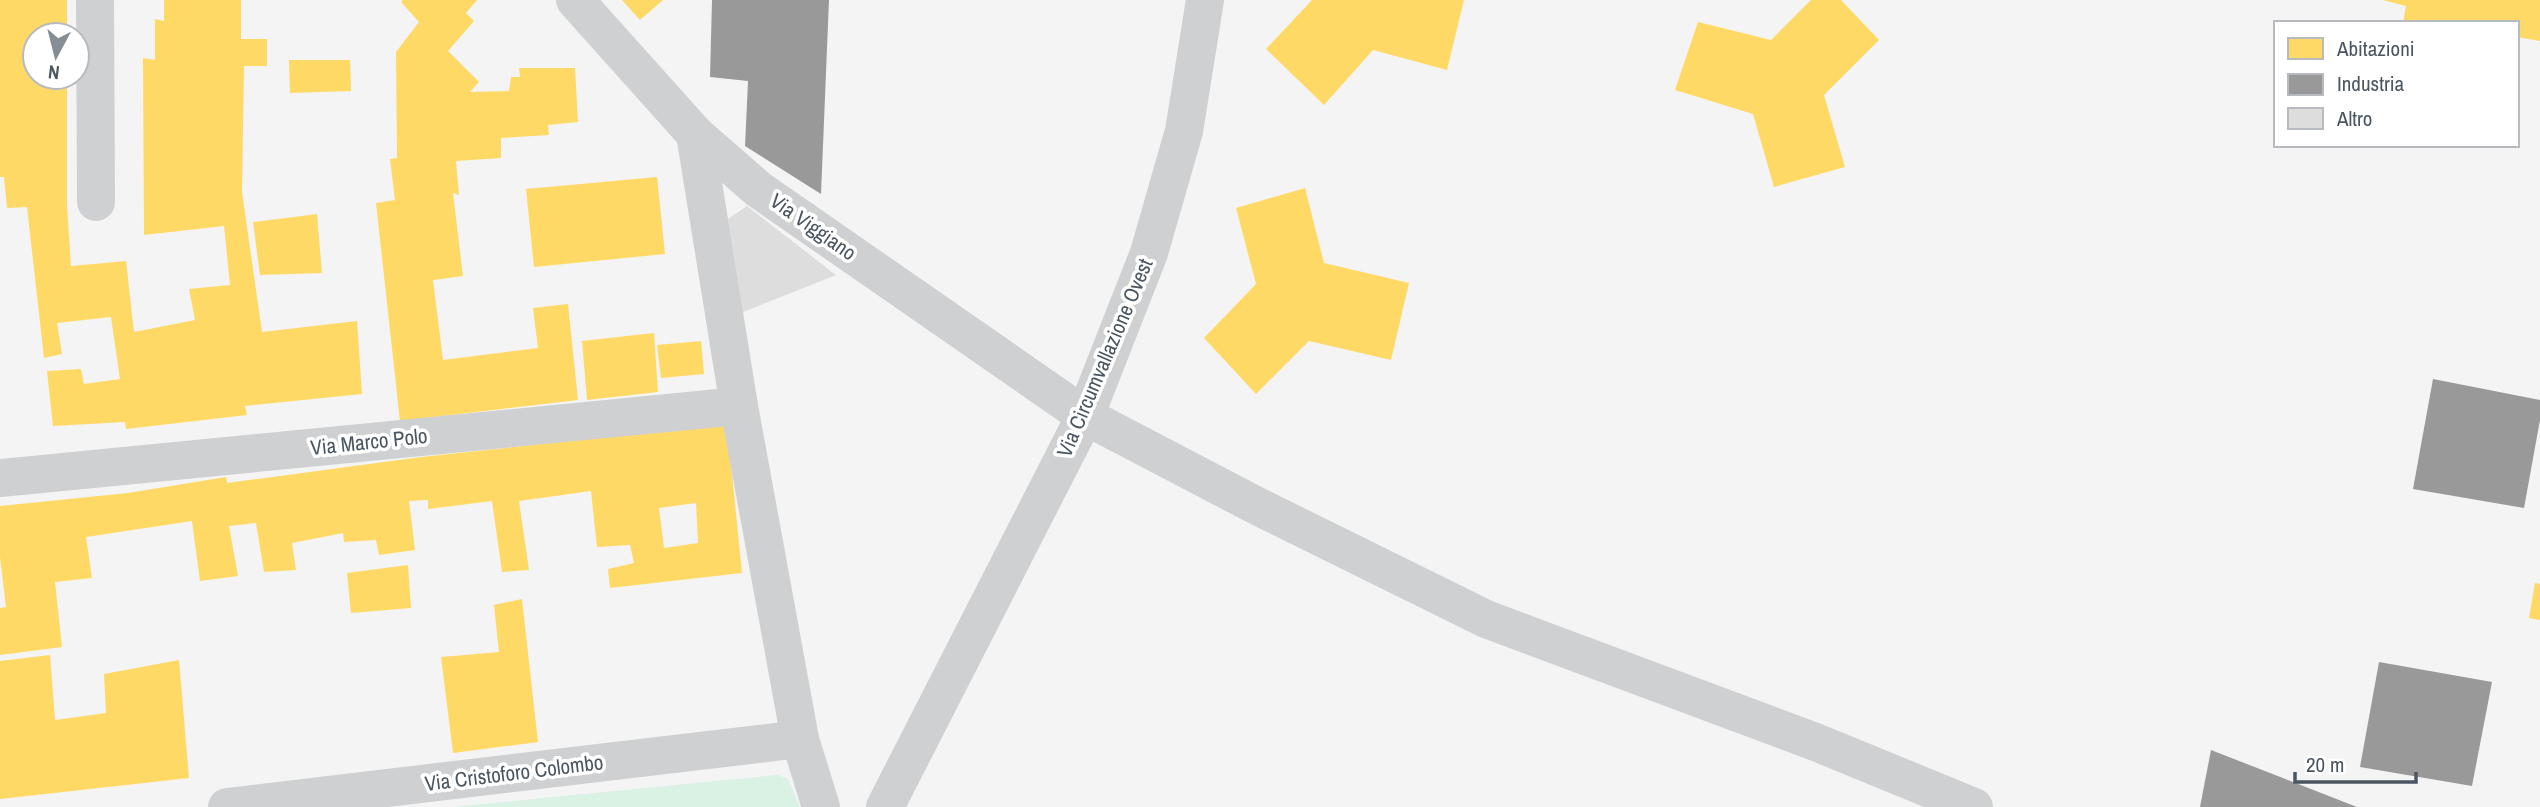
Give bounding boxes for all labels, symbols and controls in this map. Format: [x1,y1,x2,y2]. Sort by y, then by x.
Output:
north arrow [21,21,91,91]
legend [2274,21,2519,147]
text: Abitazioni [2336,34,2415,63]
text: N [47,59,61,86]
text: Industria [2337,69,2404,98]
text: Altro [2336,104,2372,133]
street label: Via Viggiano [764,186,862,267]
street label: Via Circumvallazione Ovest [1050,254,1160,462]
street label: Via Marco Polo [309,421,429,462]
scale bar [2295,740,2416,784]
street label: Via Cristoforo Colombo [423,747,605,798]
text: 20 m [2306,750,2344,779]

